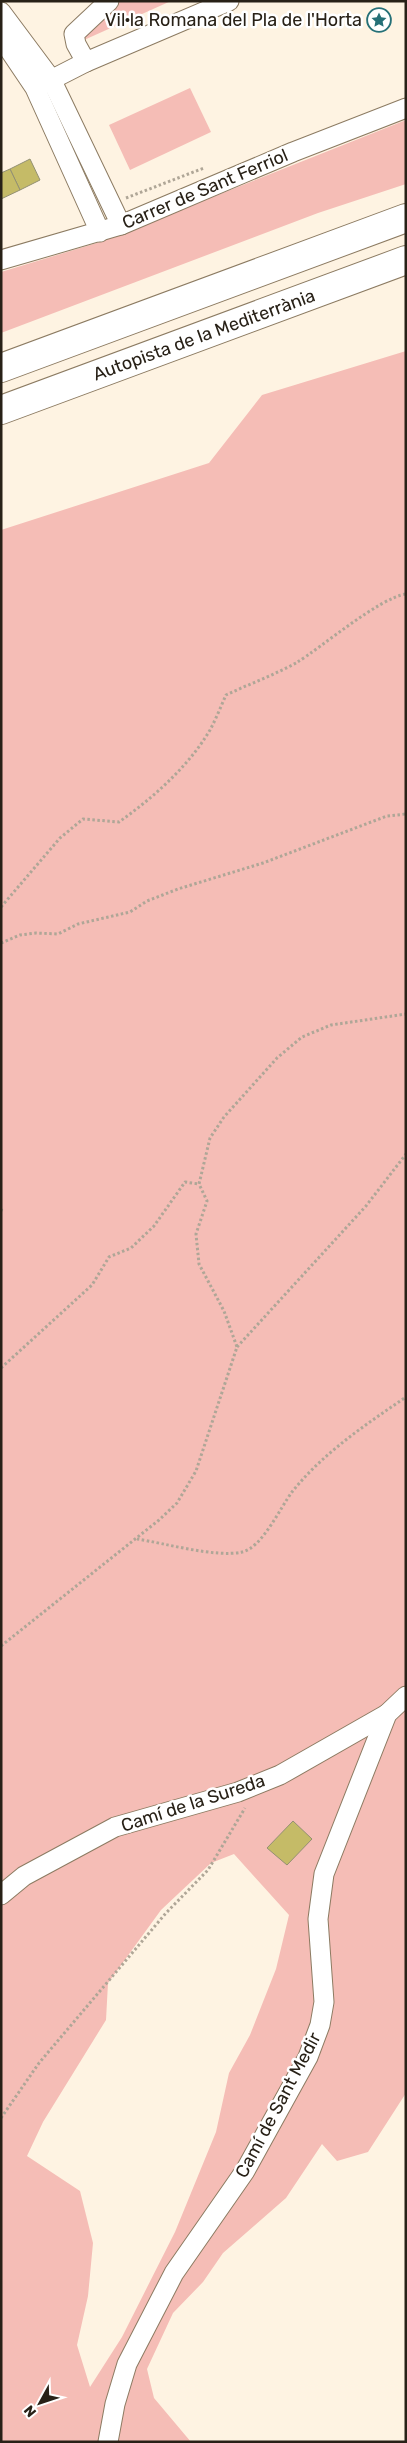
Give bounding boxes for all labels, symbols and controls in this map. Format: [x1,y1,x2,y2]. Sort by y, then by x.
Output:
place icon: Vil·la Romana del Pla de l'Horta [366,7,392,33]
place label: Vil·la Romana del Pla de l'Horta [105,9,362,31]
street label: Carrer de Sant Ferriol [119,144,291,234]
street label: Autopista de la Mediterrània [90,284,318,386]
street label: Camí de la Sureda [118,1769,268,1837]
street label: Camí de Sant Medir [230,2028,326,2181]
north arrow [15,2378,65,2428]
text: N [21,2402,40,2420]

